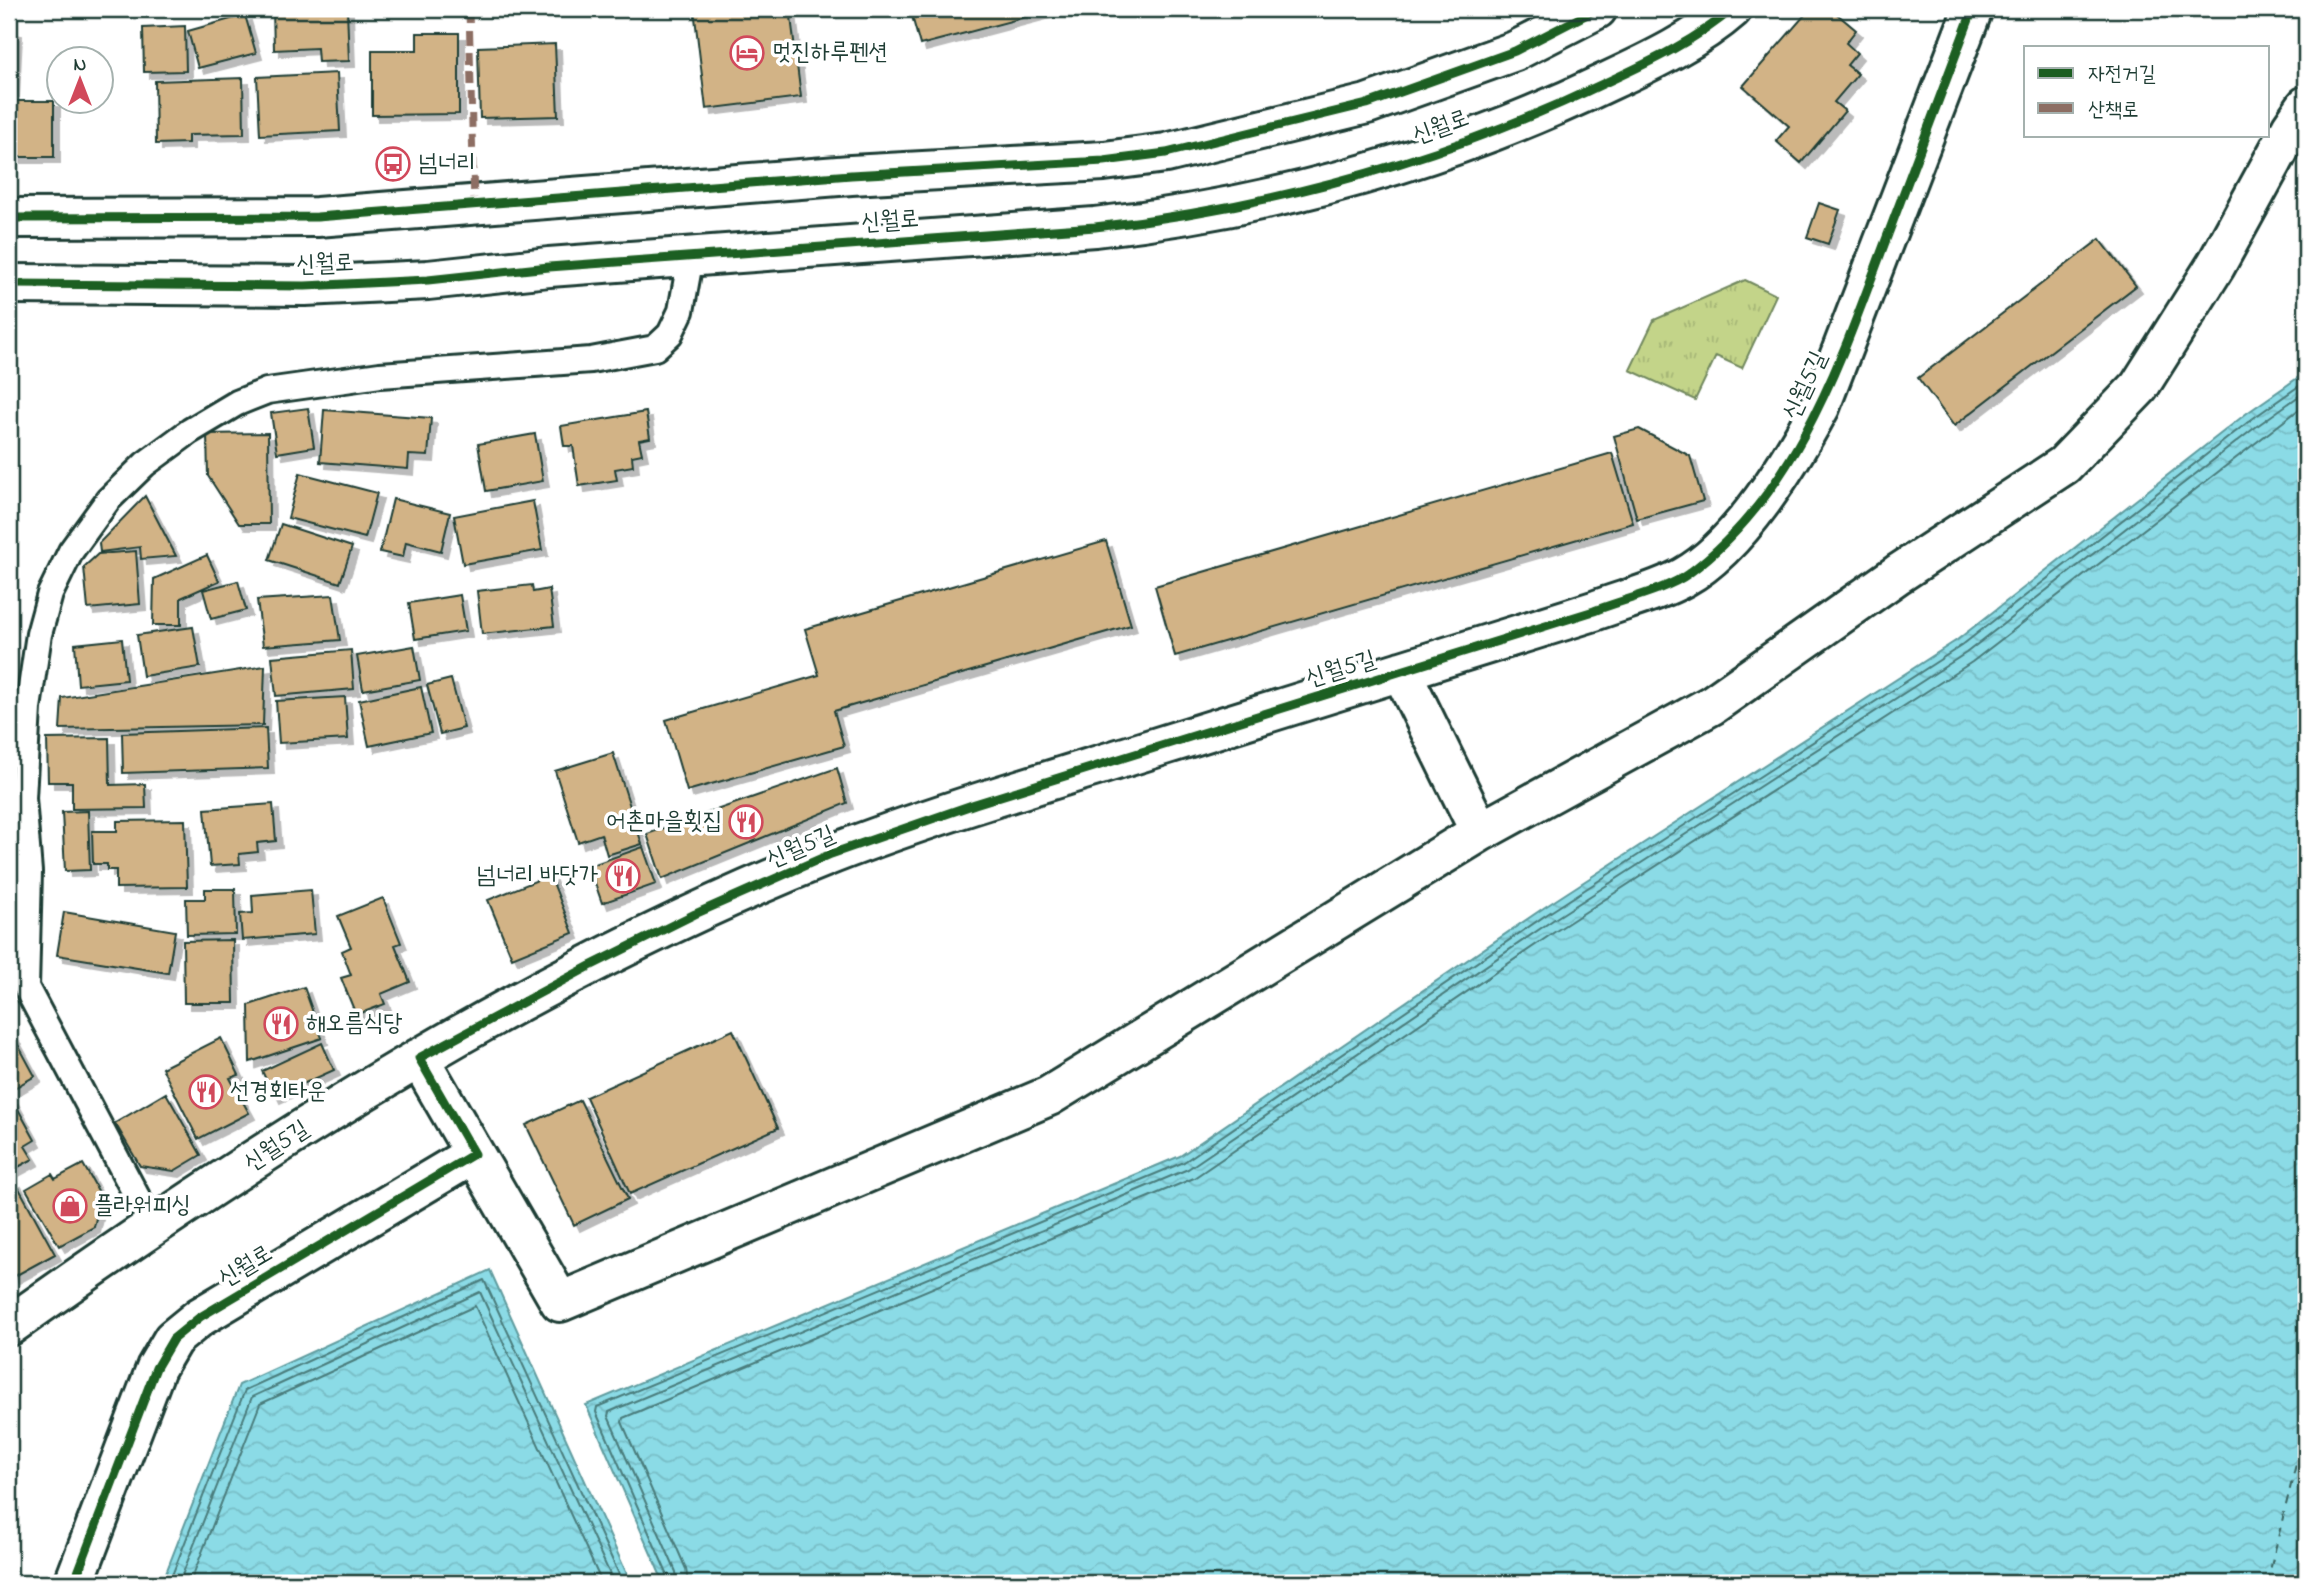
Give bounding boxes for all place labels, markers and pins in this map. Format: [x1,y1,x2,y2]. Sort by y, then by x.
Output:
hotel icon: 멋진하루펜션 [728,34,766,72]
place label: 멋진하루펜션 [772,36,888,71]
bus stop icon: 넘너리 [374,145,412,183]
place label: 넘너리 [418,147,476,182]
restaurant icon: 어촌마을횟집 [727,803,765,841]
place label: 어촌마을횟집 [606,805,722,840]
restaurant icon: 넘너리 바닷가 [604,857,642,895]
place label: 넘너리 바닷가 [476,859,598,894]
restaurant icon: 해오름식당 [262,1005,300,1043]
place label: 해오름식당 [306,1007,403,1042]
restaurant icon: 선경회타운 [187,1073,225,1111]
place label: 선경회타운 [230,1075,327,1110]
shop icon: 플라워피싱 [51,1187,89,1225]
place label: 플라워피싱 [94,1189,191,1224]

